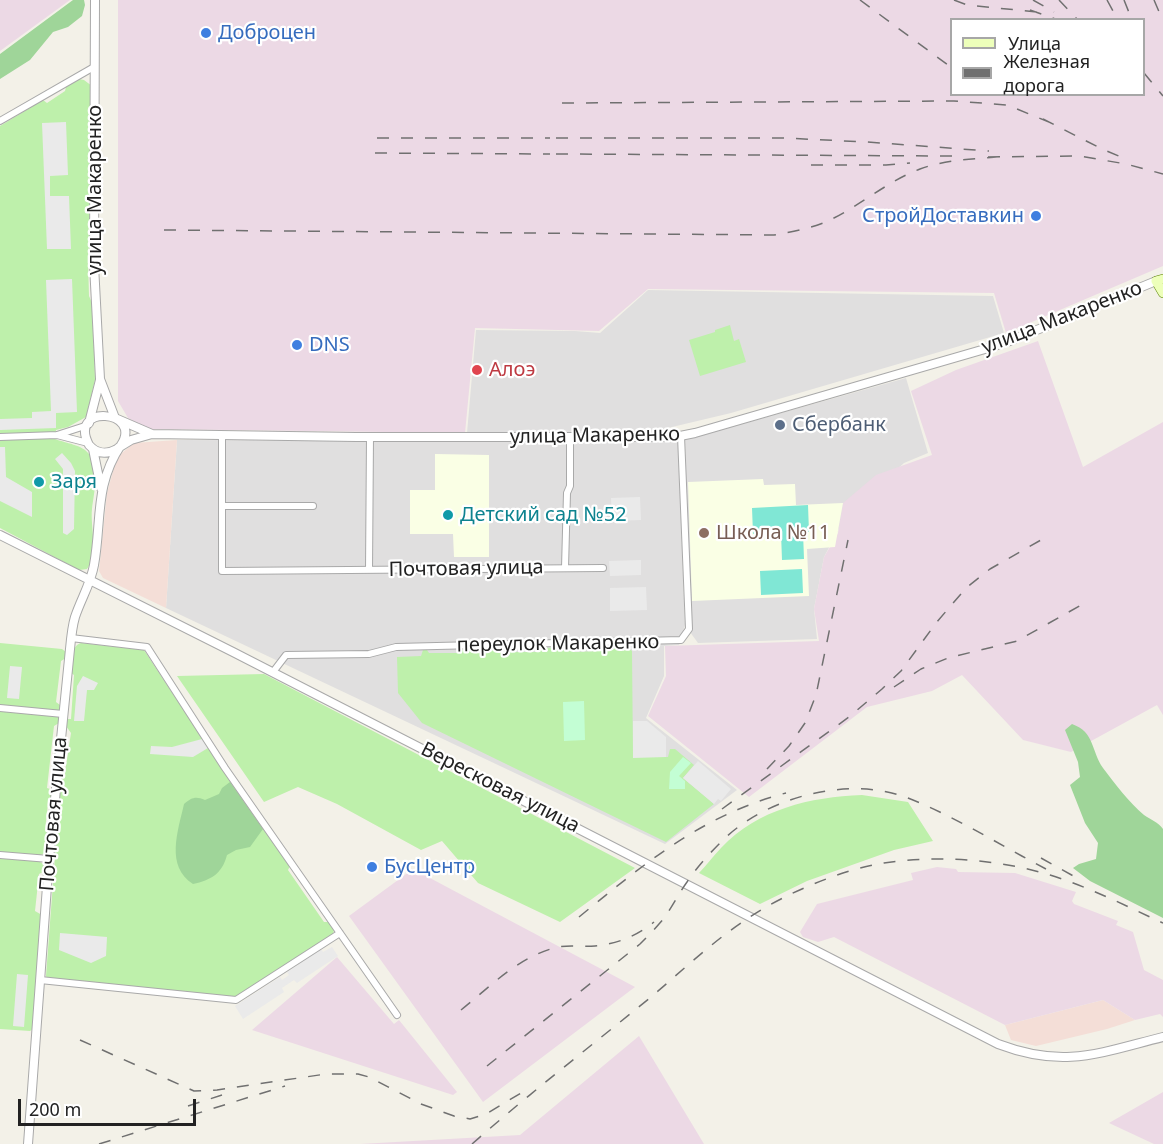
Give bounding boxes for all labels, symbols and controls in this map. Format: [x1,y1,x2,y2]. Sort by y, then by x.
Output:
legend [950,18,1145,96]
place label: Доброцен [218,21,316,45]
marker: Доброцен [199,26,213,40]
text: Улица [1008,31,1061,55]
text: Железная дорога [1004,49,1090,97]
street label: улица Макаренко [83,105,107,275]
place label: СтройДоставкин [862,204,1024,228]
marker: СтройДоставкин [1029,209,1043,223]
street label: улица Макаренко [978,276,1146,360]
place label: DNS [309,333,350,357]
marker: DNS [290,338,304,352]
place label: Алоэ [489,358,535,382]
marker: Алоэ [470,363,484,377]
place label: Сбербанк [792,413,886,437]
marker: Сбербанк [773,418,787,432]
street label: улица Макаренко [510,423,680,449]
place label: Заря [51,470,97,494]
marker: Заря [32,475,46,489]
place label: Детский сад №52 [460,503,627,527]
marker: Детский сад №52 [441,508,455,522]
place label: Школа №11 [716,521,830,545]
marker: Школа №11 [697,526,711,540]
street label: Почтовая улица [388,556,544,582]
street label: переулок Макаренко [457,630,659,658]
street label: Почтовая улица [35,736,73,892]
street label: Вересковая улица [417,738,583,838]
place label: БусЦентр [384,855,475,879]
marker: БусЦентр [365,860,379,874]
scale bar [21,1087,200,1125]
text: 200 m [29,1097,81,1121]

